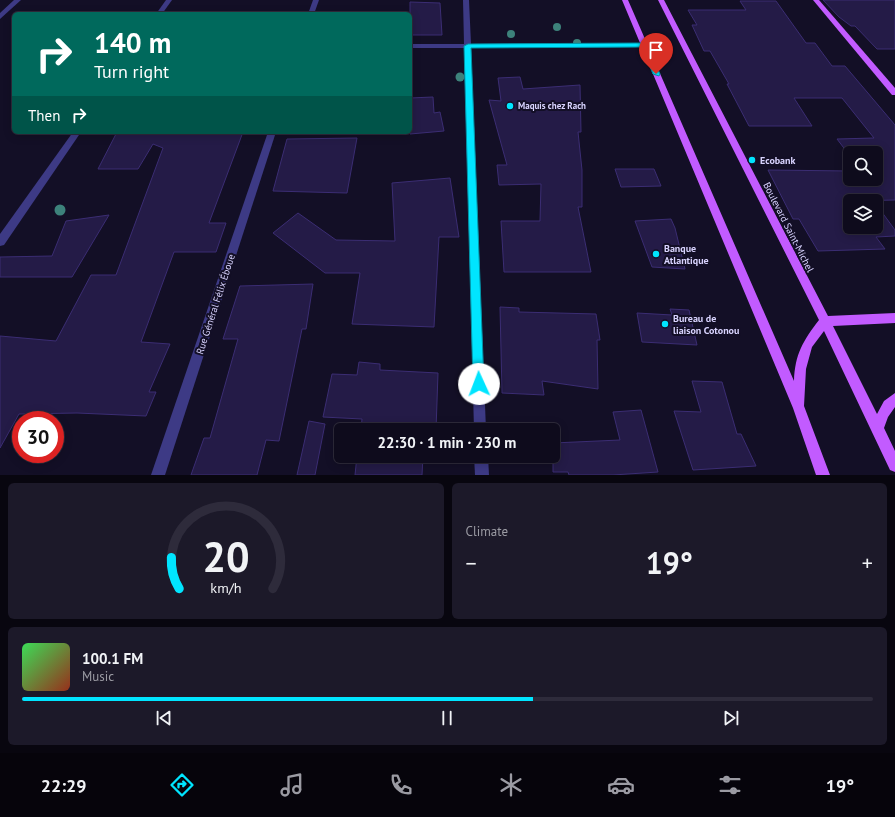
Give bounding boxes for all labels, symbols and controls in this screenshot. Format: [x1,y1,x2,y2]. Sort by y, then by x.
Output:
text: 140 m [94,24,171,61]
icon: right [28,28,80,80]
pin [639,33,673,74]
icon: arrive [645,39,667,61]
text: Turn right [94,60,169,83]
place label: Maquis chez Rach [518,100,586,111]
marker: Maquis chez Rach [505,101,515,111]
icon: right [68,104,90,126]
text: Then [28,106,60,125]
map controls [843,146,883,234]
button: search [843,146,883,186]
place label: Ecobank [760,154,796,167]
marker: Ecobank [747,155,757,165]
street label: Boulevard Saint-Michel [760,180,817,274]
button: layers [843,194,883,234]
place label: Banque Atlantique [664,242,709,267]
marker: Banque Atlantique [651,249,661,259]
street label: Rue Général Félix Éboue [193,252,238,356]
place label: Bureau de liaison Cotonou [673,312,739,337]
marker: Bureau de liaison Cotonou [660,319,670,329]
position arrow [458,363,500,405]
speed limit sign: 30 [12,411,64,463]
text: 22:30 · 1 min · 230 m [378,433,516,452]
text: Climate [466,523,508,540]
text: 20 [202,530,249,583]
text: 19° [646,543,693,582]
text: − [466,549,477,577]
text: + [862,549,873,577]
text: km/h [210,578,241,597]
text: 100.1 FM [82,649,143,668]
text: Music [82,668,114,685]
icon: previous [153,707,175,729]
icon: pause [436,707,458,729]
icon: next [720,707,742,729]
icon: directions [168,771,196,799]
icon: music [278,771,306,799]
icon: phone [387,771,415,799]
icon: climate [497,771,525,799]
icon: car [607,771,635,799]
icon: filters [716,771,744,799]
text: 22:29 [41,774,86,797]
text: 19° [826,774,854,797]

